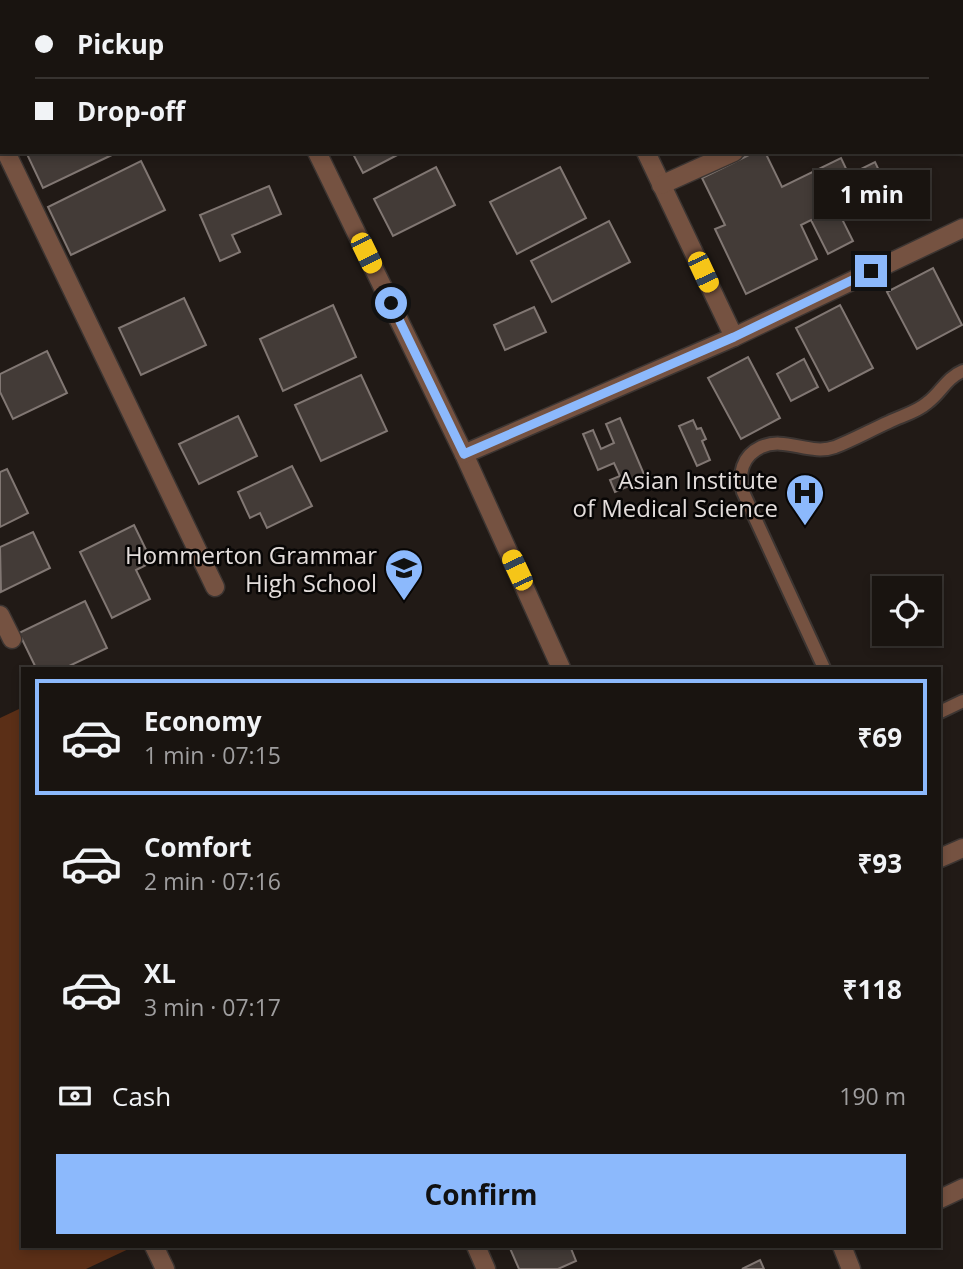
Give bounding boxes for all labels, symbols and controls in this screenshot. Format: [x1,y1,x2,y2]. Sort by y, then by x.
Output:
text: Pickup [77,26,164,62]
text: Drop-off [77,93,185,129]
callout: 1 min [813,170,929,218]
text: 1 min [840,178,904,210]
car [348,230,385,276]
car [685,249,722,295]
route end [855,255,887,287]
route start [375,287,407,319]
place label: Asian Institute of Medical Science [572,463,778,524]
hospital icon: Asian Institute of Medical Science [784,472,826,527]
place label: Hommerton Grammar High School [125,538,377,599]
school or university icon: Hommerton Grammar High School [383,547,425,602]
car [499,547,536,593]
map controls [872,576,942,646]
button: locate [872,576,942,646]
text: Economy [144,703,262,739]
icon: car [60,706,123,769]
text: ₹69 [857,719,902,755]
text: 1 min · 07:15 [144,739,281,771]
text: Comfort [144,829,251,865]
icon: car [60,832,123,895]
text: ₹93 [857,845,902,881]
text: 2 min · 07:16 [144,865,281,897]
text: XL [144,955,176,991]
icon: car [60,958,123,1021]
text: ₹118 [843,971,902,1007]
text: 3 min · 07:17 [144,991,281,1023]
icon: cash [56,1077,94,1115]
text: Cash [112,1078,171,1114]
text: 190 m [839,1080,906,1112]
button: Confirm [56,1154,906,1234]

